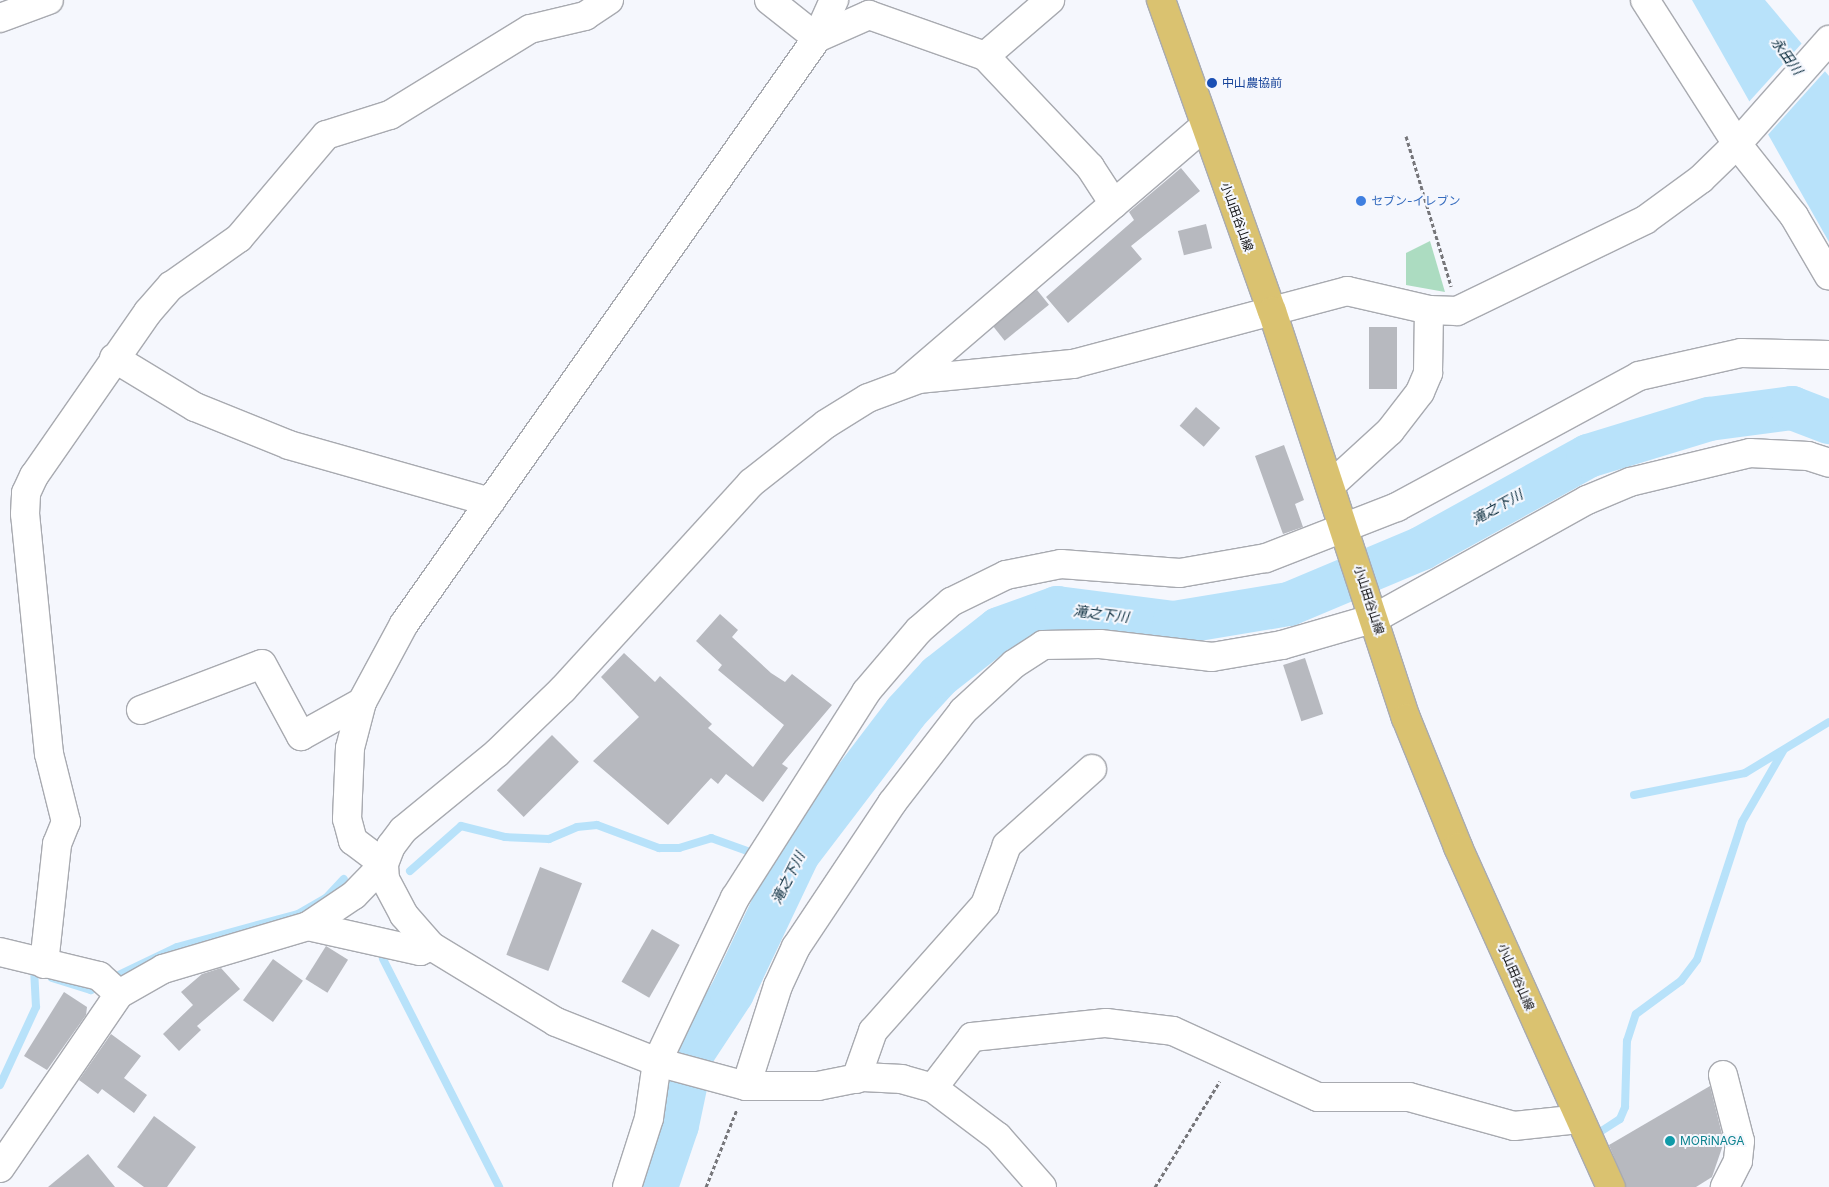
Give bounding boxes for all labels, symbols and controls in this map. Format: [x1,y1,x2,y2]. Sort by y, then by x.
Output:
water label: 永田川 [1768,34,1806,78]
place label: 中山農協前 [1222,76,1282,90]
marker: 中山農協前 [1206,77,1218,89]
street label: 小山田谷山線 [1218,181,1256,253]
place label: セブン-イレブン [1371,194,1461,208]
marker: セブン-イレブン [1355,195,1367,207]
water label: 滝之下川 [1468,486,1526,528]
street label: 小山田谷山線 [1351,564,1387,636]
water label: 滝之下川 [1072,602,1130,626]
water label: 滝之下川 [768,849,808,907]
street label: 小山田谷山線 [1495,941,1537,1013]
place label: MORiNAGA [1680,1134,1745,1148]
marker: MORiNAGA [1664,1135,1676,1147]

